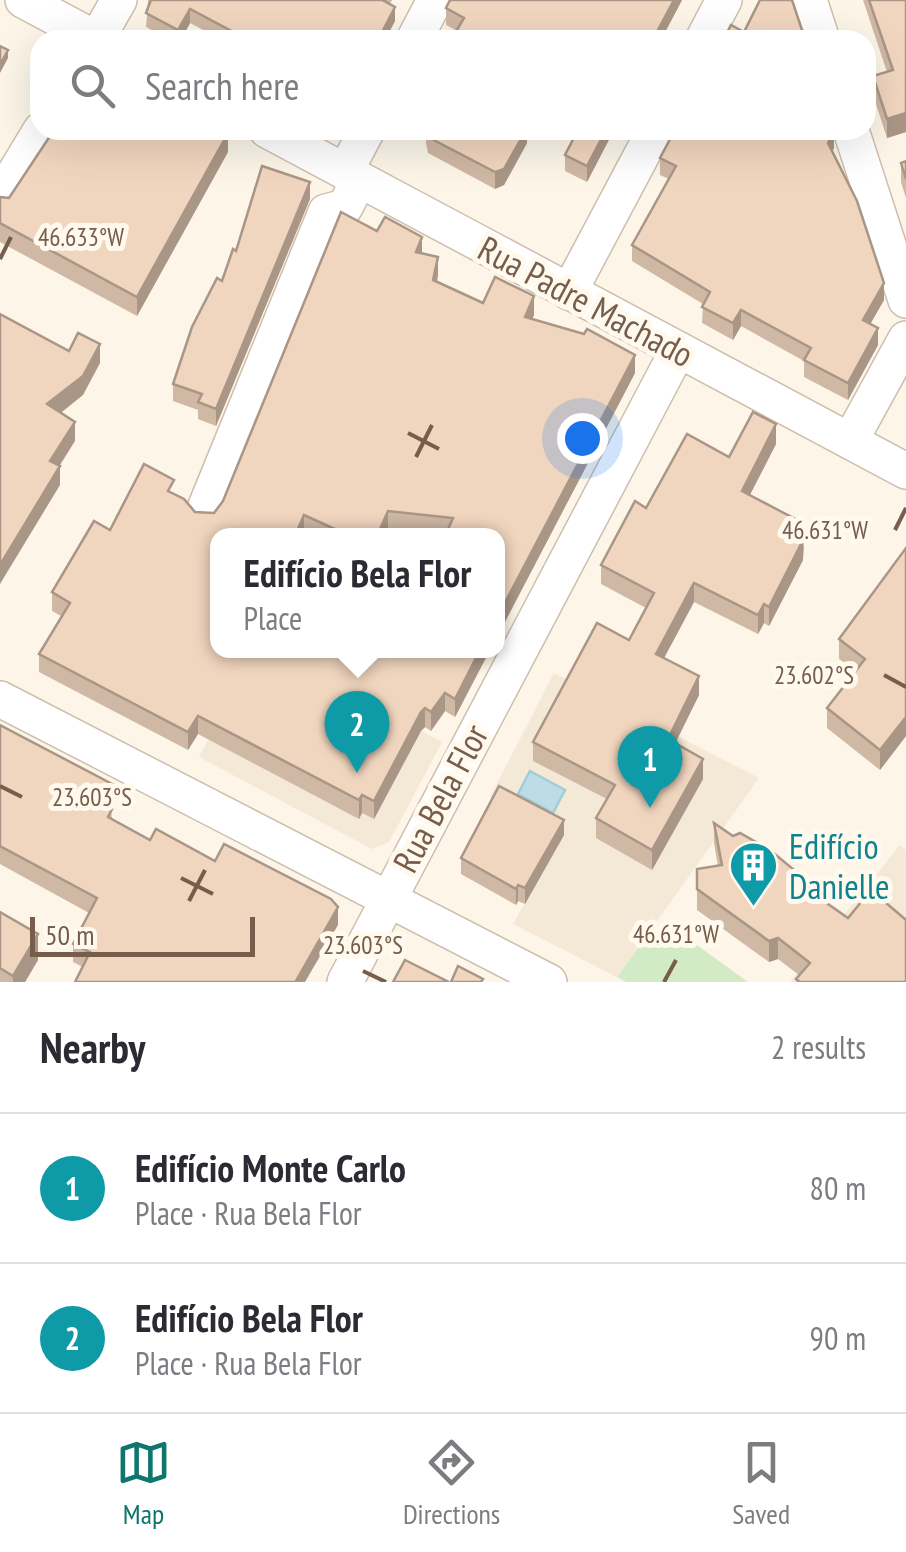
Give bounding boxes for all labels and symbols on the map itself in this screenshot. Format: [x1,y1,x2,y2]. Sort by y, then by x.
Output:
text: 46.633°W [38,221,124,253]
street label: Rua Padre Machado [470,225,702,377]
your location [557,413,608,464]
text: 46.631°W [782,514,868,546]
text: 23.602°S [774,659,854,691]
pin: 2 [324,690,390,773]
street label: Rua Bela Flor [382,716,498,880]
pin: 1 [618,726,682,808]
text: 23.603°S [52,781,132,813]
place label: Edifício Danielle [789,823,890,909]
building icon: Edifício Danielle [728,840,780,908]
scale bar [30,912,255,956]
text: 46.631°W [633,918,719,950]
text: 23.603°S [323,929,403,961]

